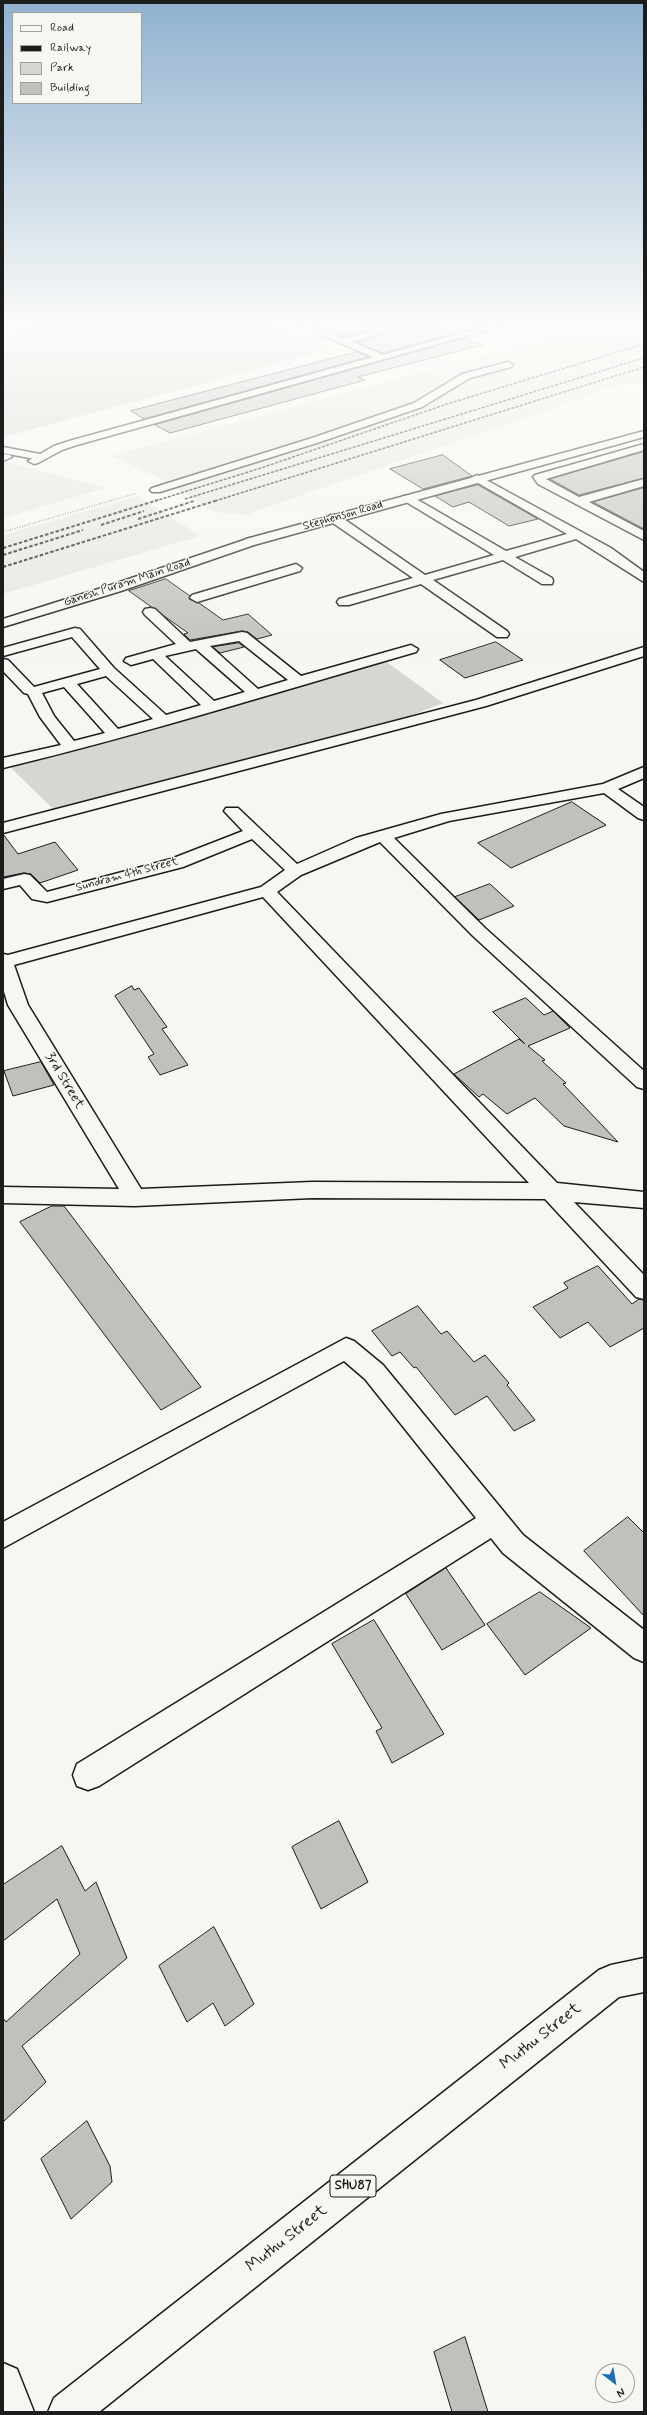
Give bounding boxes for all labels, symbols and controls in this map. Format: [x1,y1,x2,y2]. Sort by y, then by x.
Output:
legend [12,12,142,104]
text: Road [50,20,74,36]
text: Railway [50,40,91,56]
text: Park [50,60,74,76]
text: Building [50,80,90,96]
street label: Stephenson Road [301,498,385,534]
street label: Ganesh Puram Main Road [62,556,192,610]
street label: Sundram 4th Street [74,854,180,896]
street label: 3rd Street [41,1050,87,1112]
street label: Muthu Street [496,1999,586,2075]
road number: SHU87 [330,2175,376,2197]
street label: Muthu Street [242,2201,332,2277]
north arrow [595,2363,635,2403]
text: N [614,2385,627,2400]

